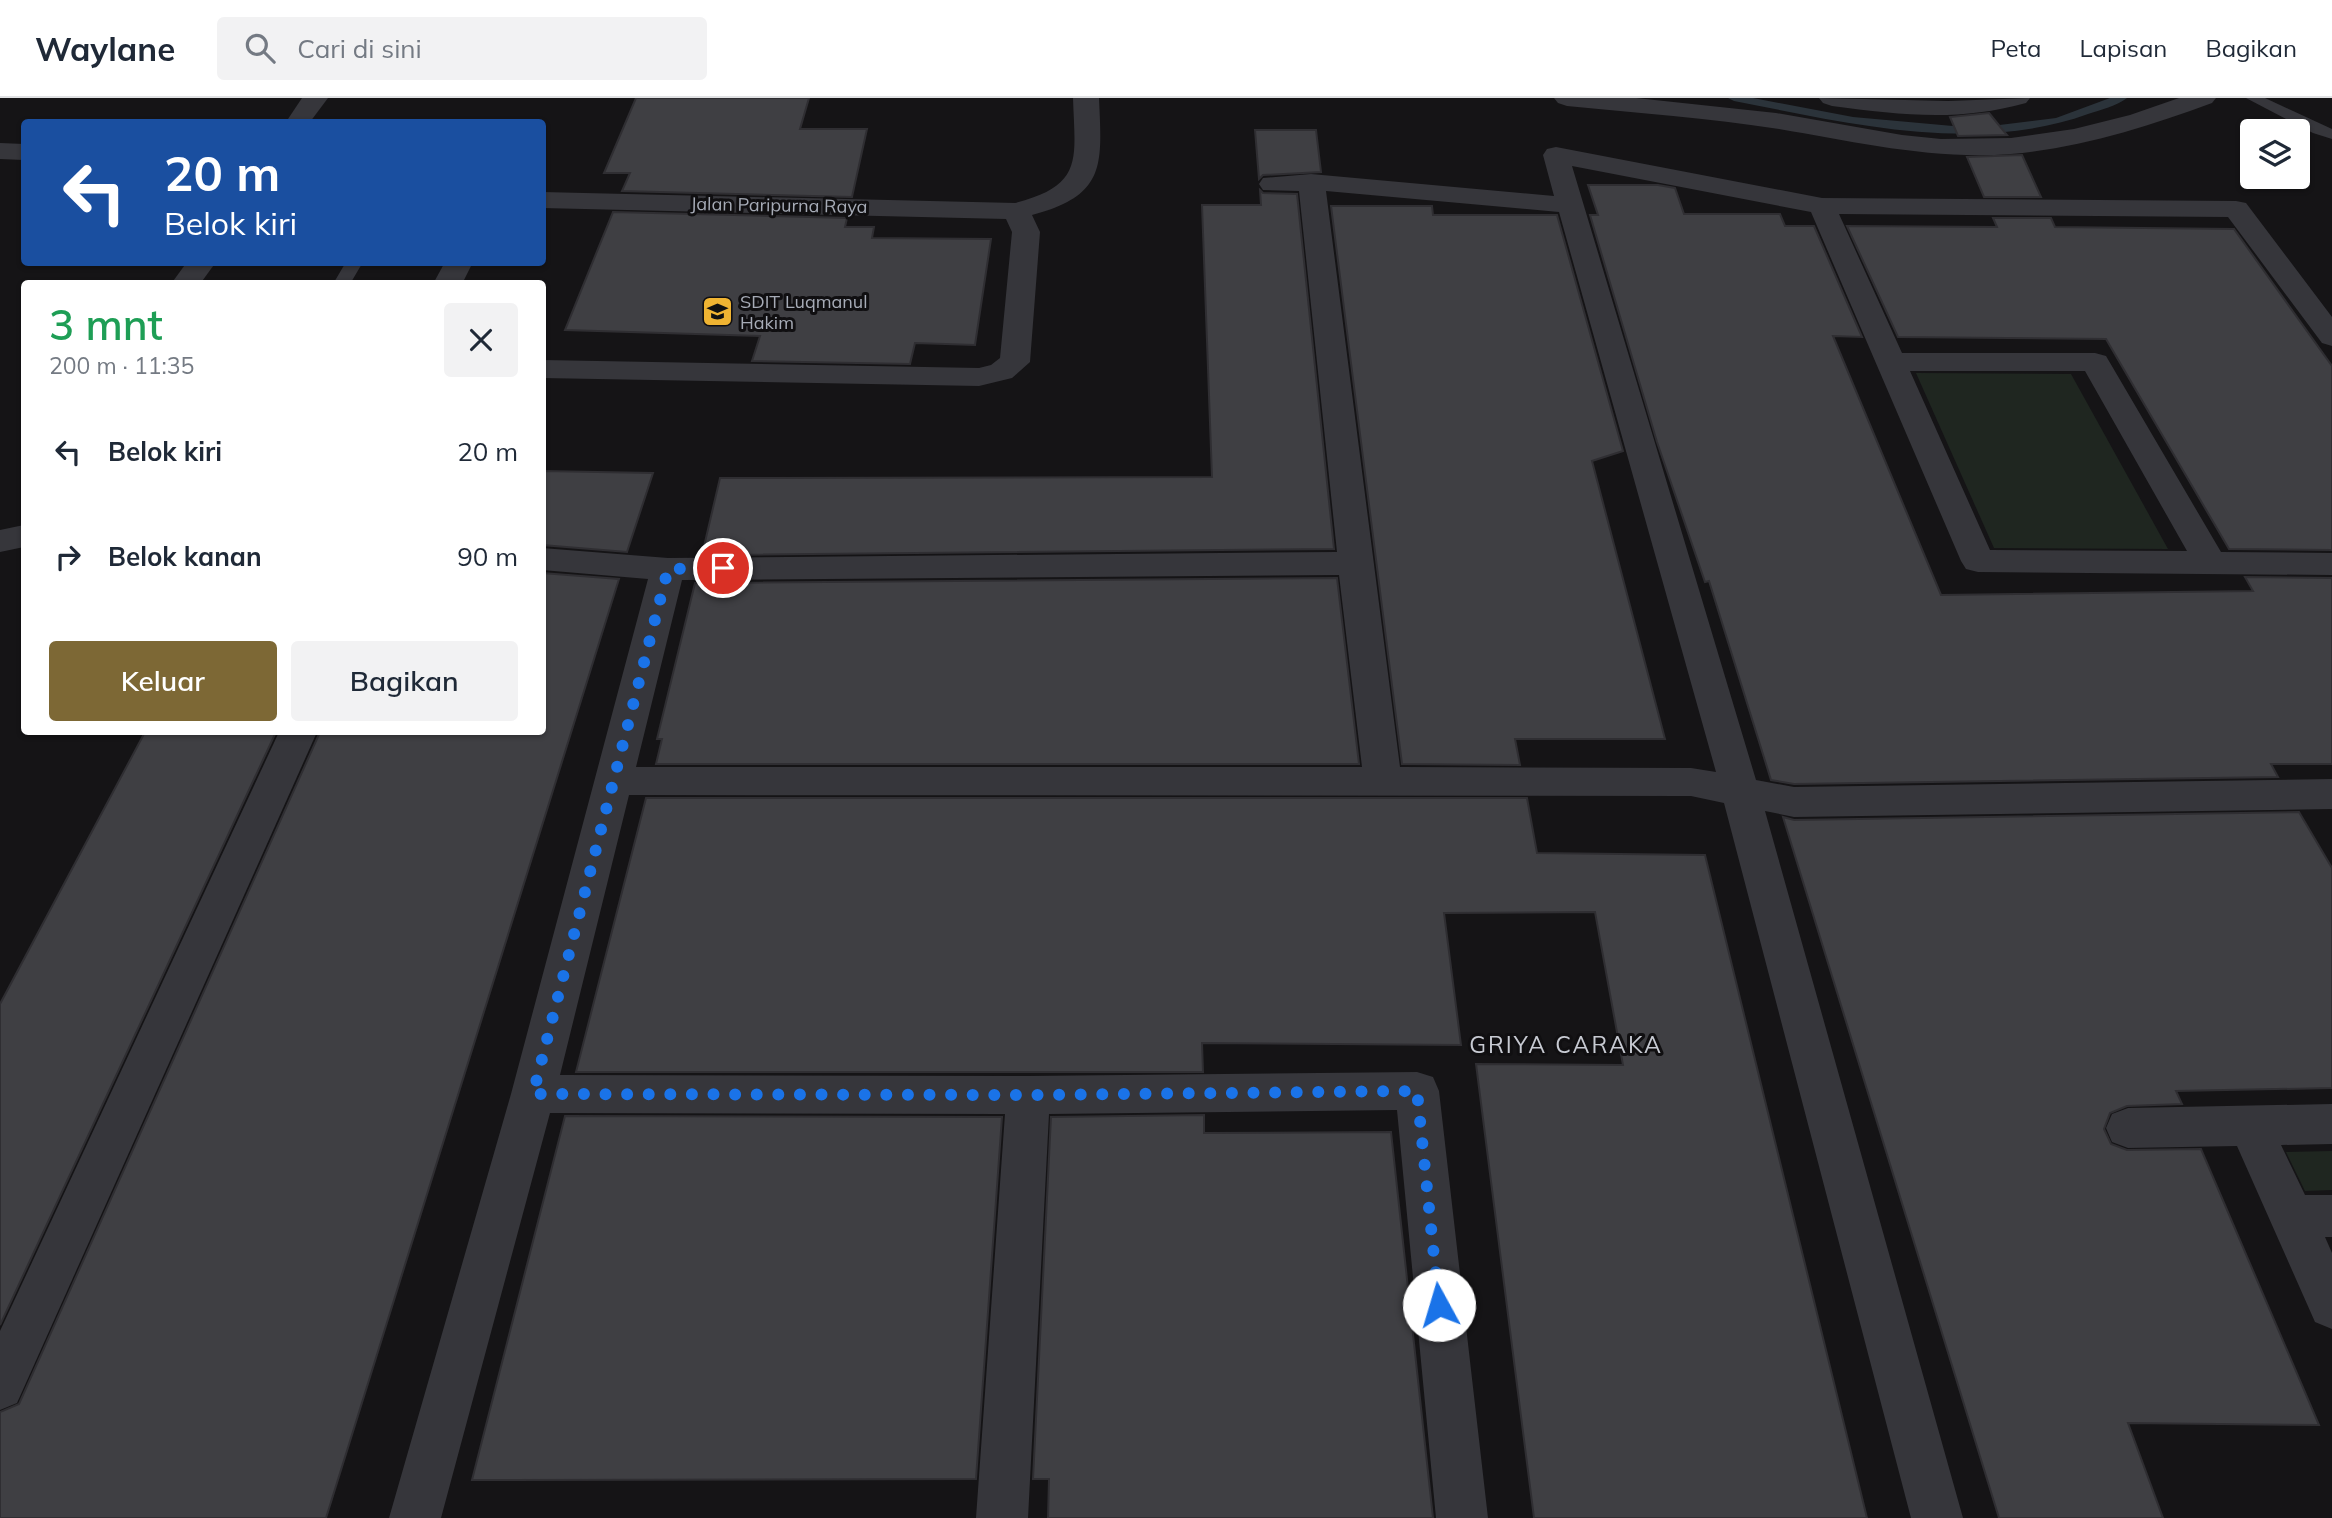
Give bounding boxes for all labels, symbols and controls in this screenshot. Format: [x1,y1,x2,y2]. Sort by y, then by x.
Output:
search box [217,17,707,80]
text: Waylane [35,28,175,69]
icon: search [241,29,279,67]
text: Cari di sini [297,32,422,65]
text: Peta [1990,33,2041,63]
text: Lapisan [2079,33,2167,63]
text: Bagikan [2205,33,2297,63]
map controls [2240,119,2310,189]
button: layers [2240,119,2310,189]
text: 20 m [164,142,280,203]
icon: left [49,147,140,238]
street label: Jalan Paripurna Raya [690,192,868,218]
text: Belok kiri [164,203,297,243]
place label: SDIT Luqmanul Hakim [740,290,868,334]
school or university icon: SDIT Luqmanul Hakim [700,294,734,328]
text: 3 mnt [49,298,163,351]
button: close [444,303,518,377]
text: 200 m · 11:35 [49,351,194,380]
icon: left [49,433,87,471]
text: Belok kiri [108,435,222,468]
text: 20 m [457,435,518,468]
icon: right [49,538,87,576]
pin [693,538,753,598]
text: Belok kanan [108,540,262,573]
text: 90 m [457,540,518,573]
icon: arrive [704,549,742,587]
button: Keluar [49,641,277,721]
button: Bagikan [291,641,518,721]
district label: GRIYA CARAKA [1469,1030,1663,1059]
position arrow [1402,1268,1476,1342]

